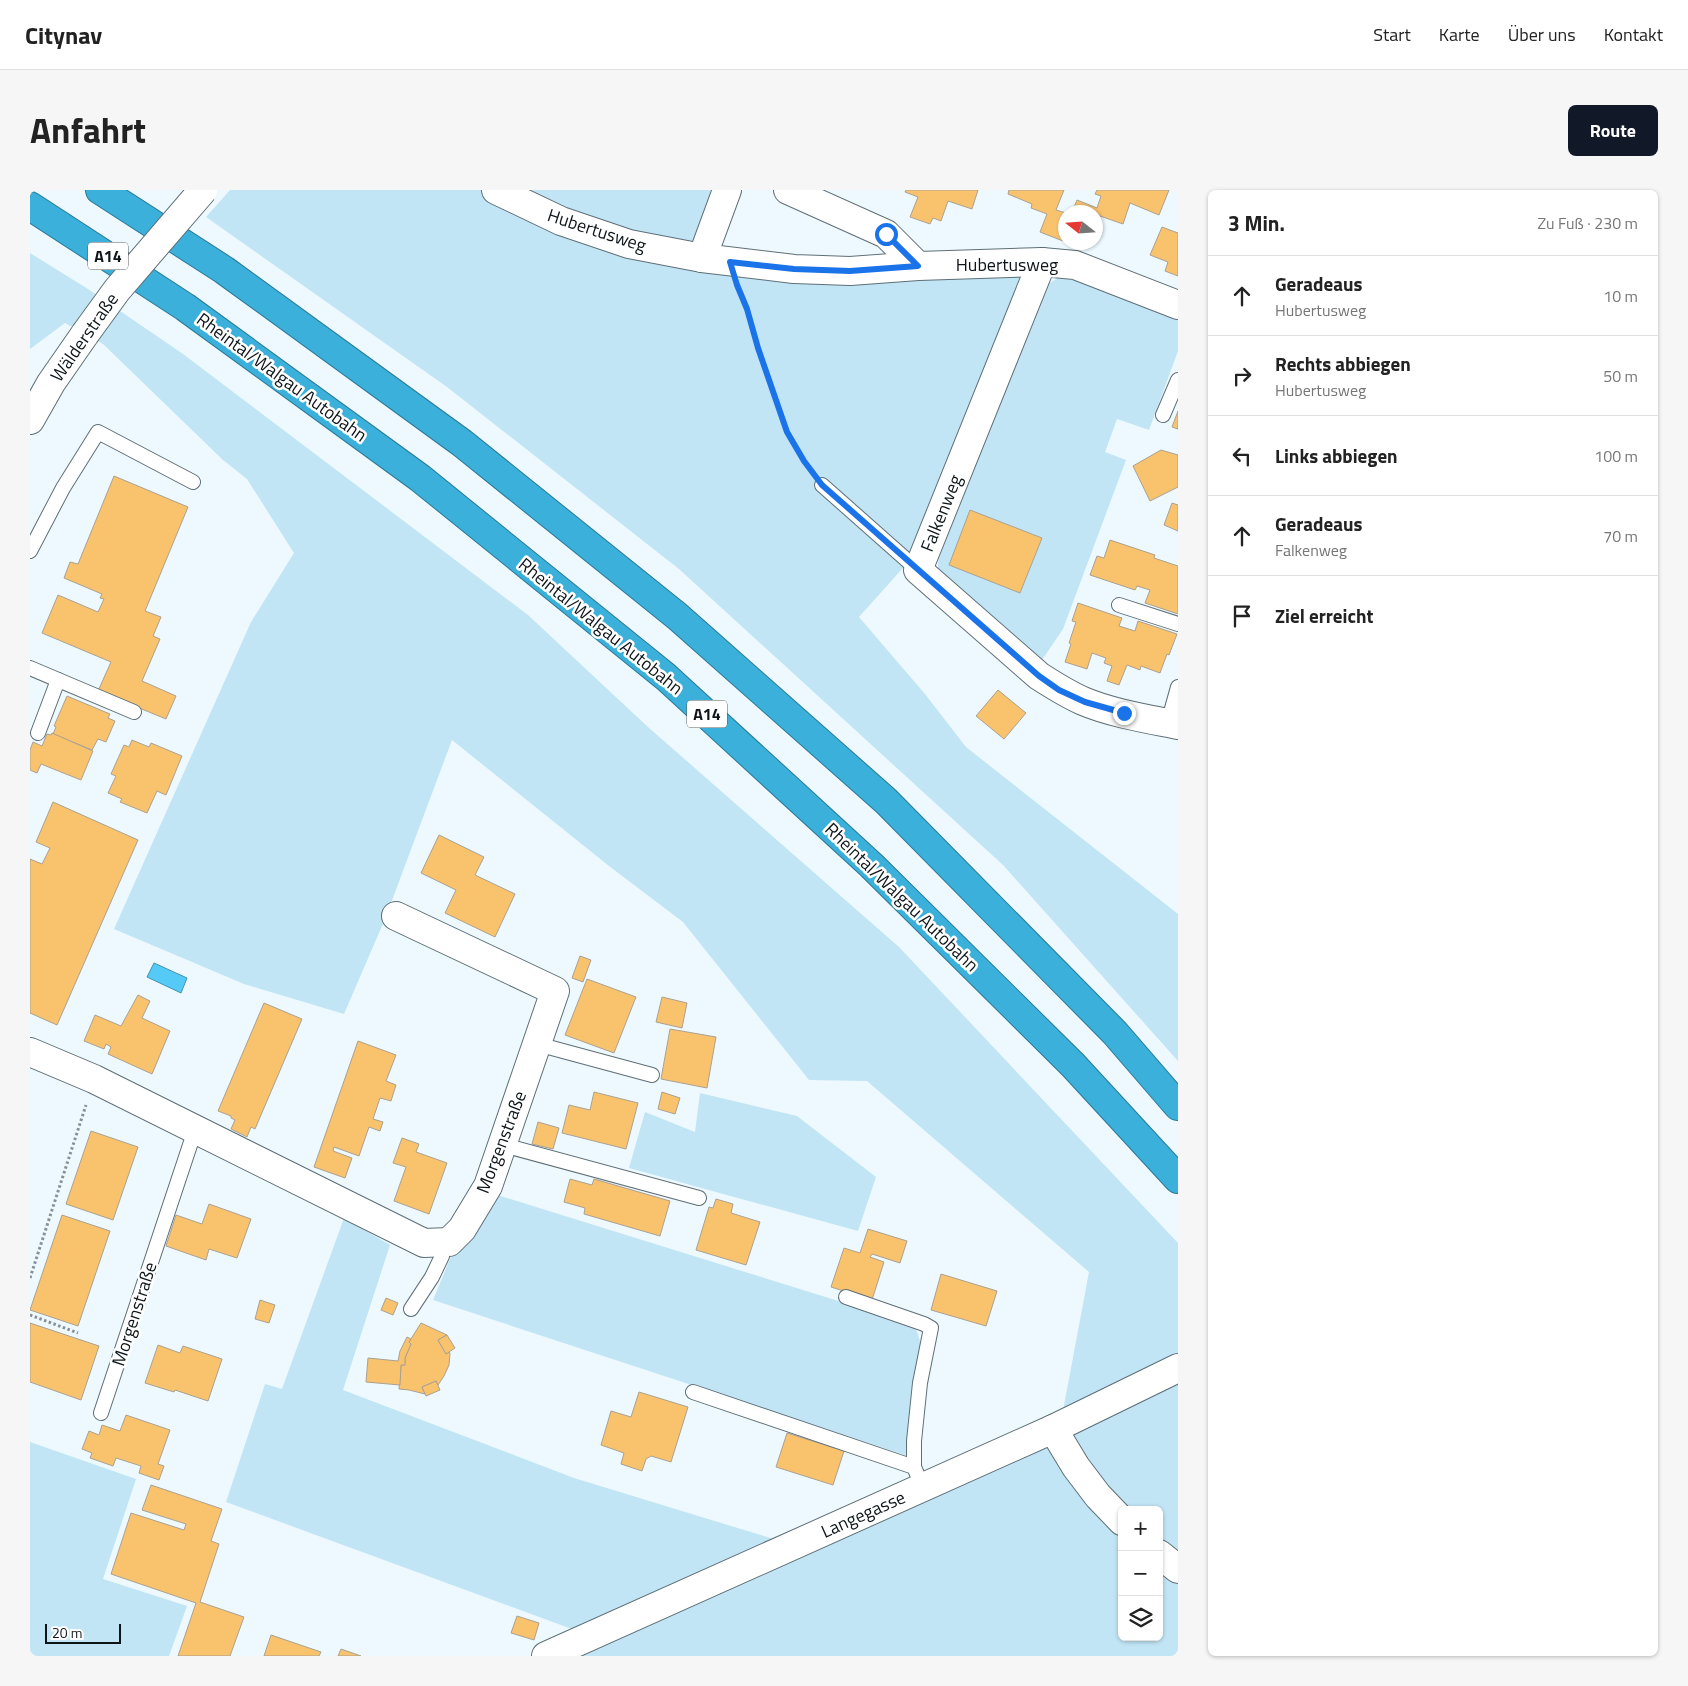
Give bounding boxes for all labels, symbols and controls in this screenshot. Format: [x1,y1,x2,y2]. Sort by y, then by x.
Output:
text: Citynav [25,17,102,53]
text: Start [1373,21,1411,48]
text: Karte [1439,21,1480,48]
text: Über uns [1508,21,1576,48]
text: Kontakt [1604,21,1663,48]
text: Anfahrt [30,103,146,157]
button: Route [1568,105,1658,156]
street label: Hubertusweg [544,201,650,259]
north arrow [1058,205,1103,250]
text: 3 Min. [1228,207,1285,239]
text: Zu Fuß · 230 m [1537,211,1638,235]
route start [875,223,898,246]
road number: A14 [88,242,128,270]
street label: Hubertusweg [956,251,1058,278]
text: Geradeaus [1275,269,1362,298]
icon: ahead [1228,282,1256,310]
text: 10 m [1603,284,1638,308]
street label: Wälderstraße [43,287,125,387]
text: Hubertusweg [1275,298,1366,322]
street label: Rheintal/Walgau Autobahn [191,306,373,448]
text: Rechts abbiegen [1275,349,1411,378]
icon: right [1228,362,1256,390]
text: 50 m [1603,364,1638,388]
text: Hubertusweg [1275,378,1366,402]
text: Links abbiegen [1275,441,1398,470]
icon: left [1228,442,1256,470]
text: 100 m [1594,444,1638,468]
street label: Falkenweg [913,470,969,556]
text: Geradeaus [1275,509,1362,538]
icon: ahead [1228,522,1256,550]
text: 70 m [1603,524,1638,548]
text: Falkenweg [1275,538,1347,562]
street label: Rheintal/Walgau Autobahn [513,551,689,701]
text: Ziel erreicht [1275,601,1373,630]
icon: arrive [1228,602,1256,630]
road number: A14 [687,700,727,728]
route end [1113,702,1136,725]
street label: Rheintal/Walgau Autobahn [819,816,985,978]
street label: Morgenstraße [469,1087,533,1197]
street label: Morgenstraße [104,1258,164,1370]
street label: Langegasse [817,1483,909,1545]
map controls [1118,1506,1163,1641]
button: + [1118,1506,1163,1551]
button: − [1118,1551,1163,1596]
button: layers [1118,1596,1163,1641]
scale bar [45,1621,121,1644]
text: 20 m [52,1622,82,1643]

